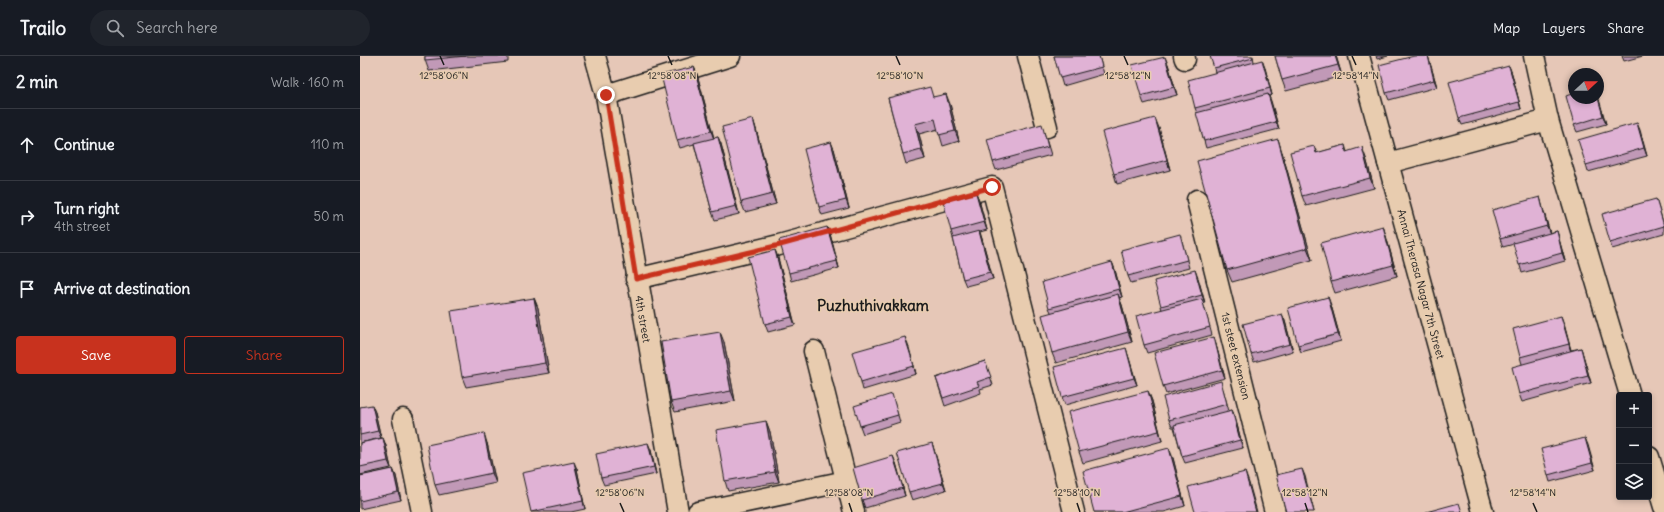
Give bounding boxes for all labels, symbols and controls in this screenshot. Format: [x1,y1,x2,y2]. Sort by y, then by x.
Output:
search box [90,10,370,46]
text: Trailo [20,16,66,40]
icon: search [104,17,126,39]
text: Search here [136,18,218,37]
text: Map [1493,19,1520,37]
text: Layers [1542,19,1585,37]
text: Share [1607,19,1644,37]
north arrow [1568,68,1604,104]
text: 12°58'06"N [420,69,468,82]
text: 12°58'08"N [648,69,696,82]
text: 12°58'10"N [876,69,924,82]
text: 12°58'12"N [1105,69,1151,82]
text: 12°58'14"N [1333,69,1379,82]
text: 2 min [16,71,58,93]
text: Walk · 160 m [271,74,344,91]
route end [597,86,615,104]
icon: ahead [16,134,38,156]
text: Continue [54,135,115,154]
text: 110 m [311,136,344,153]
route start [983,178,1001,196]
text: Turn right [54,199,119,218]
icon: right [16,206,38,228]
text: 50 m [313,208,344,225]
street label: Annai Therasa Nagar 7th Street [1394,208,1448,361]
text: 4th street [54,218,110,235]
icon: arrive [16,278,38,300]
text: Arrive at destination [54,279,190,298]
street label: 4th street [632,294,654,344]
district label: Puzhuthivakkam [817,296,929,315]
street label: 1st steet extension [1218,311,1254,401]
button: Save [16,336,176,374]
button: Share [184,336,344,374]
map controls [1616,392,1652,500]
button: + [1616,392,1652,428]
button: − [1616,428,1652,464]
button: layers [1616,464,1652,500]
text: 12°58'06"N [596,486,644,499]
text: 12°58'08"N [825,486,873,499]
text: 12°58'10"N [1053,486,1101,499]
text: 12°58'12"N [1282,486,1328,499]
text: 12°58'14"N [1510,486,1556,499]

